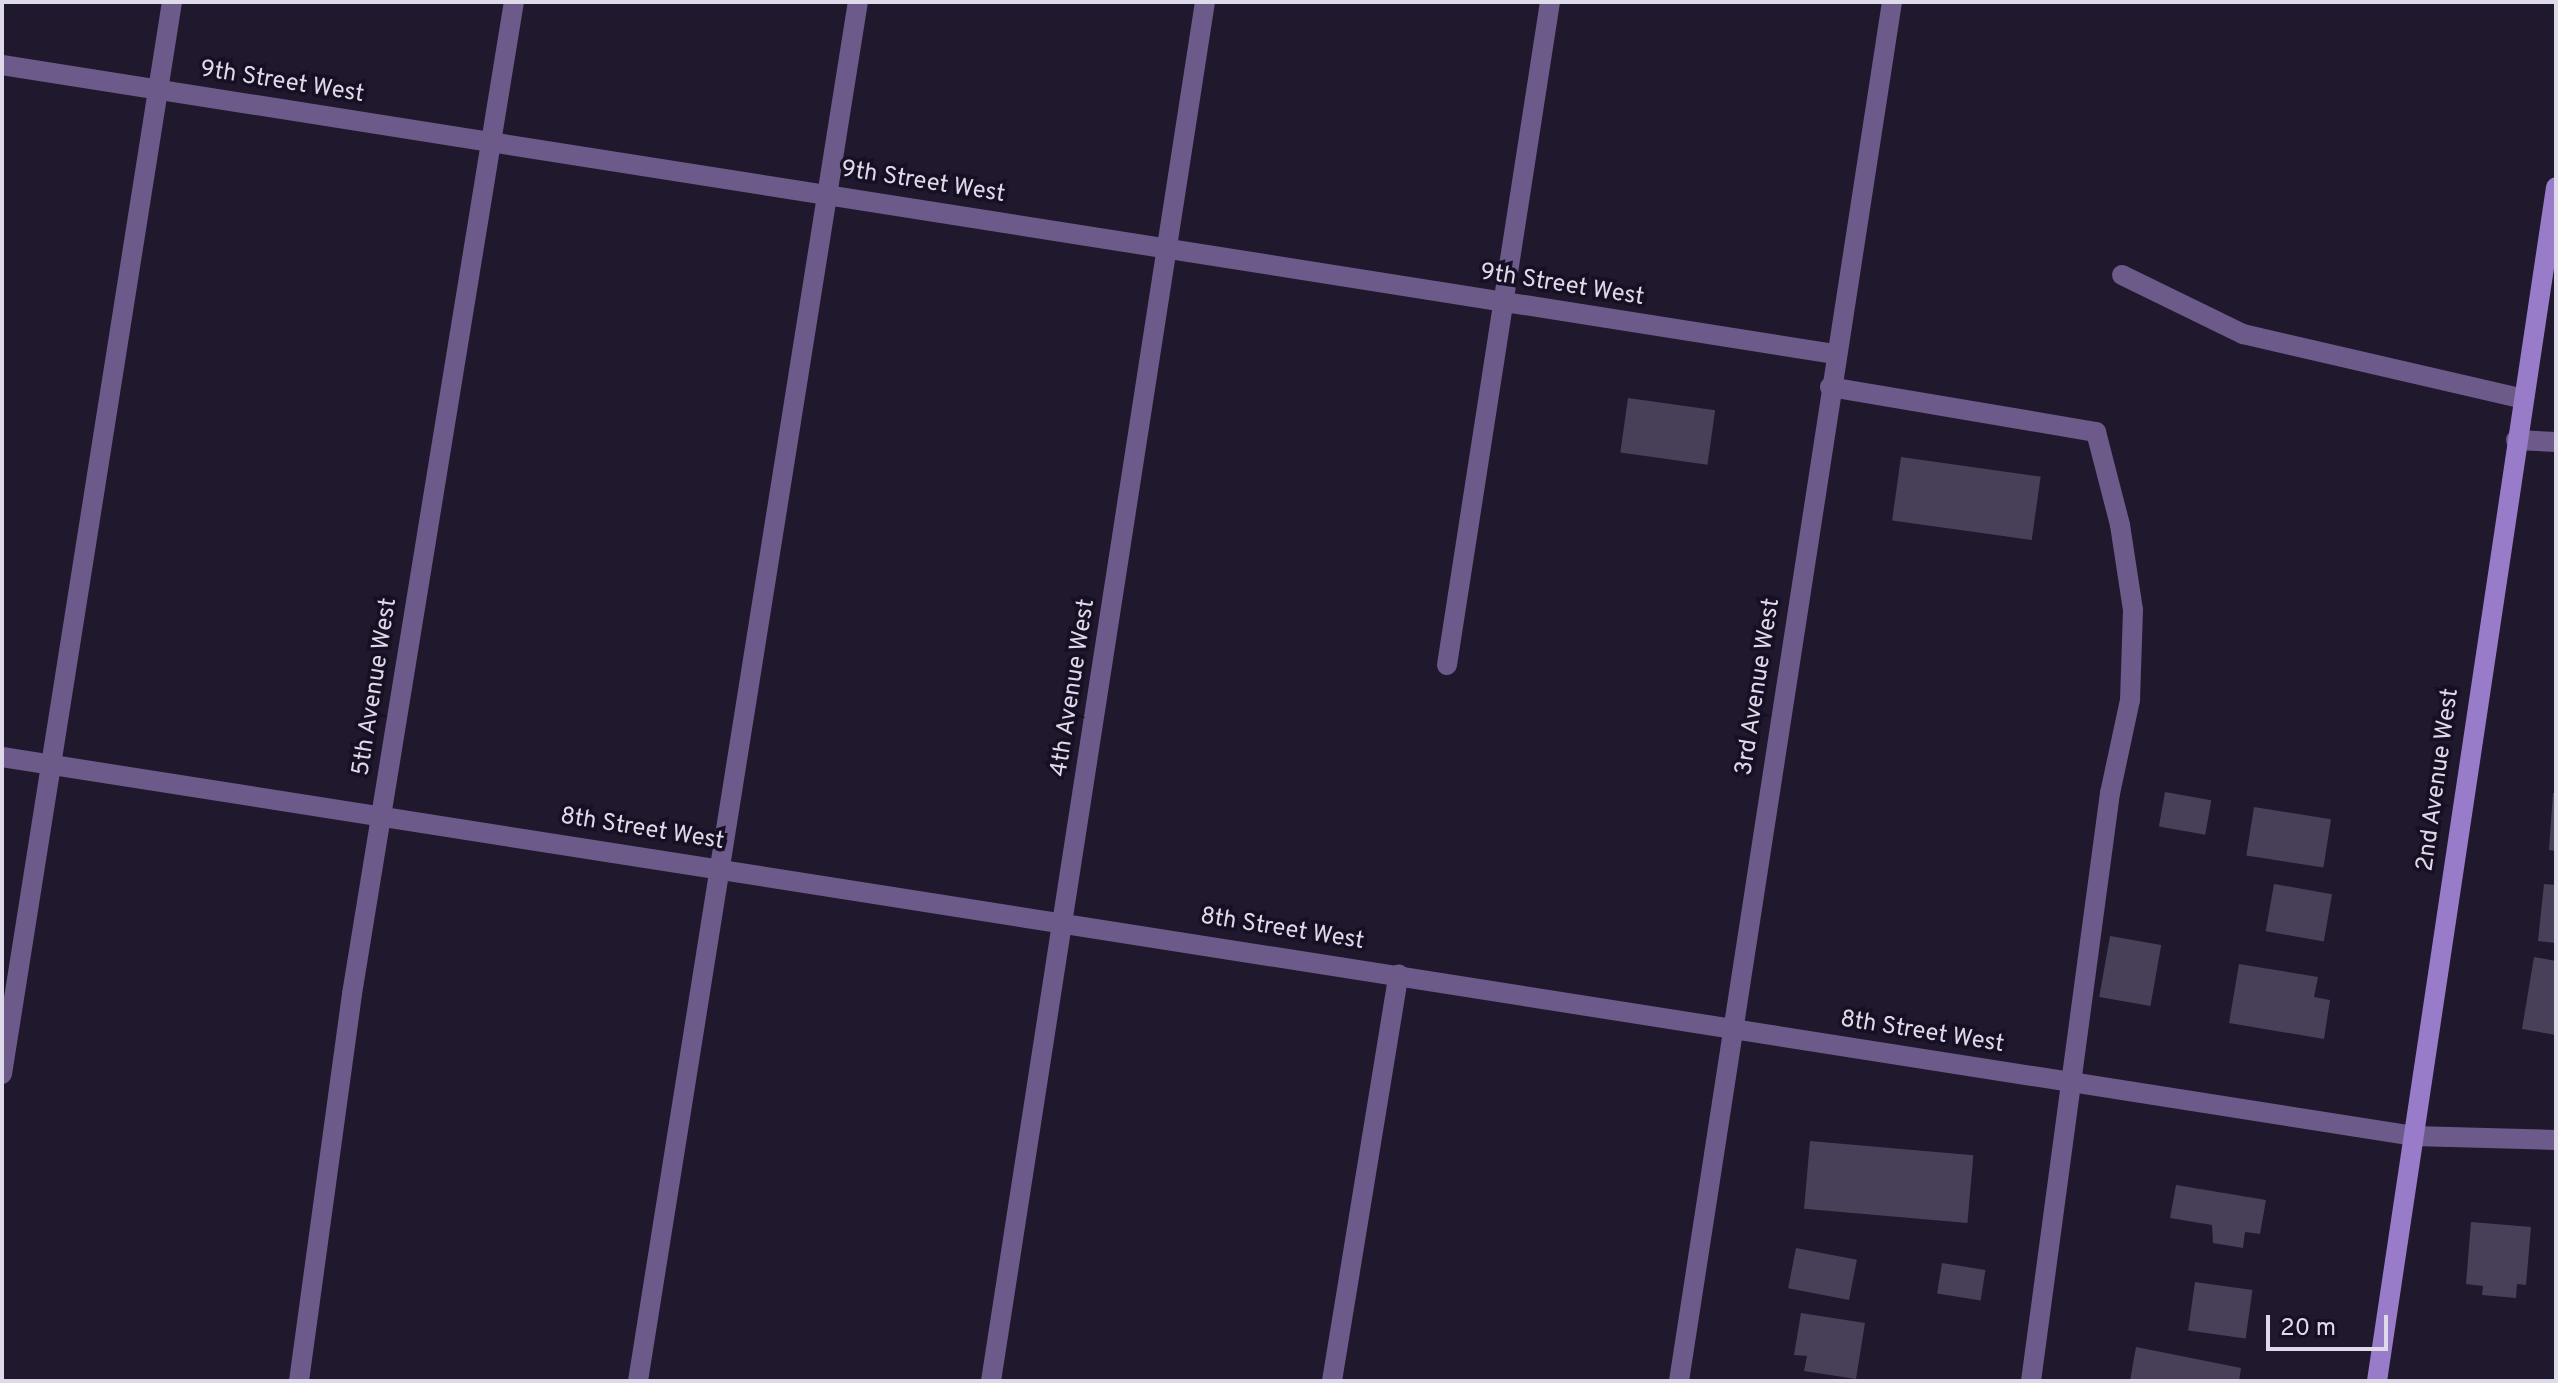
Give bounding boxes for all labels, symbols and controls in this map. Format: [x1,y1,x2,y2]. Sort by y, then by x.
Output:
street label: 9th Street West [198,56,366,110]
street label: 9th Street West [839,156,1007,210]
street label: 9th Street West [1478,259,1646,313]
street label: 5th Avenue West [348,595,404,779]
street label: 4th Avenue West [1046,596,1102,780]
street label: 3rd Avenue West [1731,596,1787,778]
street label: 2nd Avenue West [2412,686,2466,874]
street label: 8th Street West [558,803,726,857]
street label: 8th Street West [1198,903,1366,957]
street label: 8th Street West [1838,1006,2006,1060]
scale bar [2270,1299,2392,1349]
text: 20 m [2280,1314,2336,1344]

